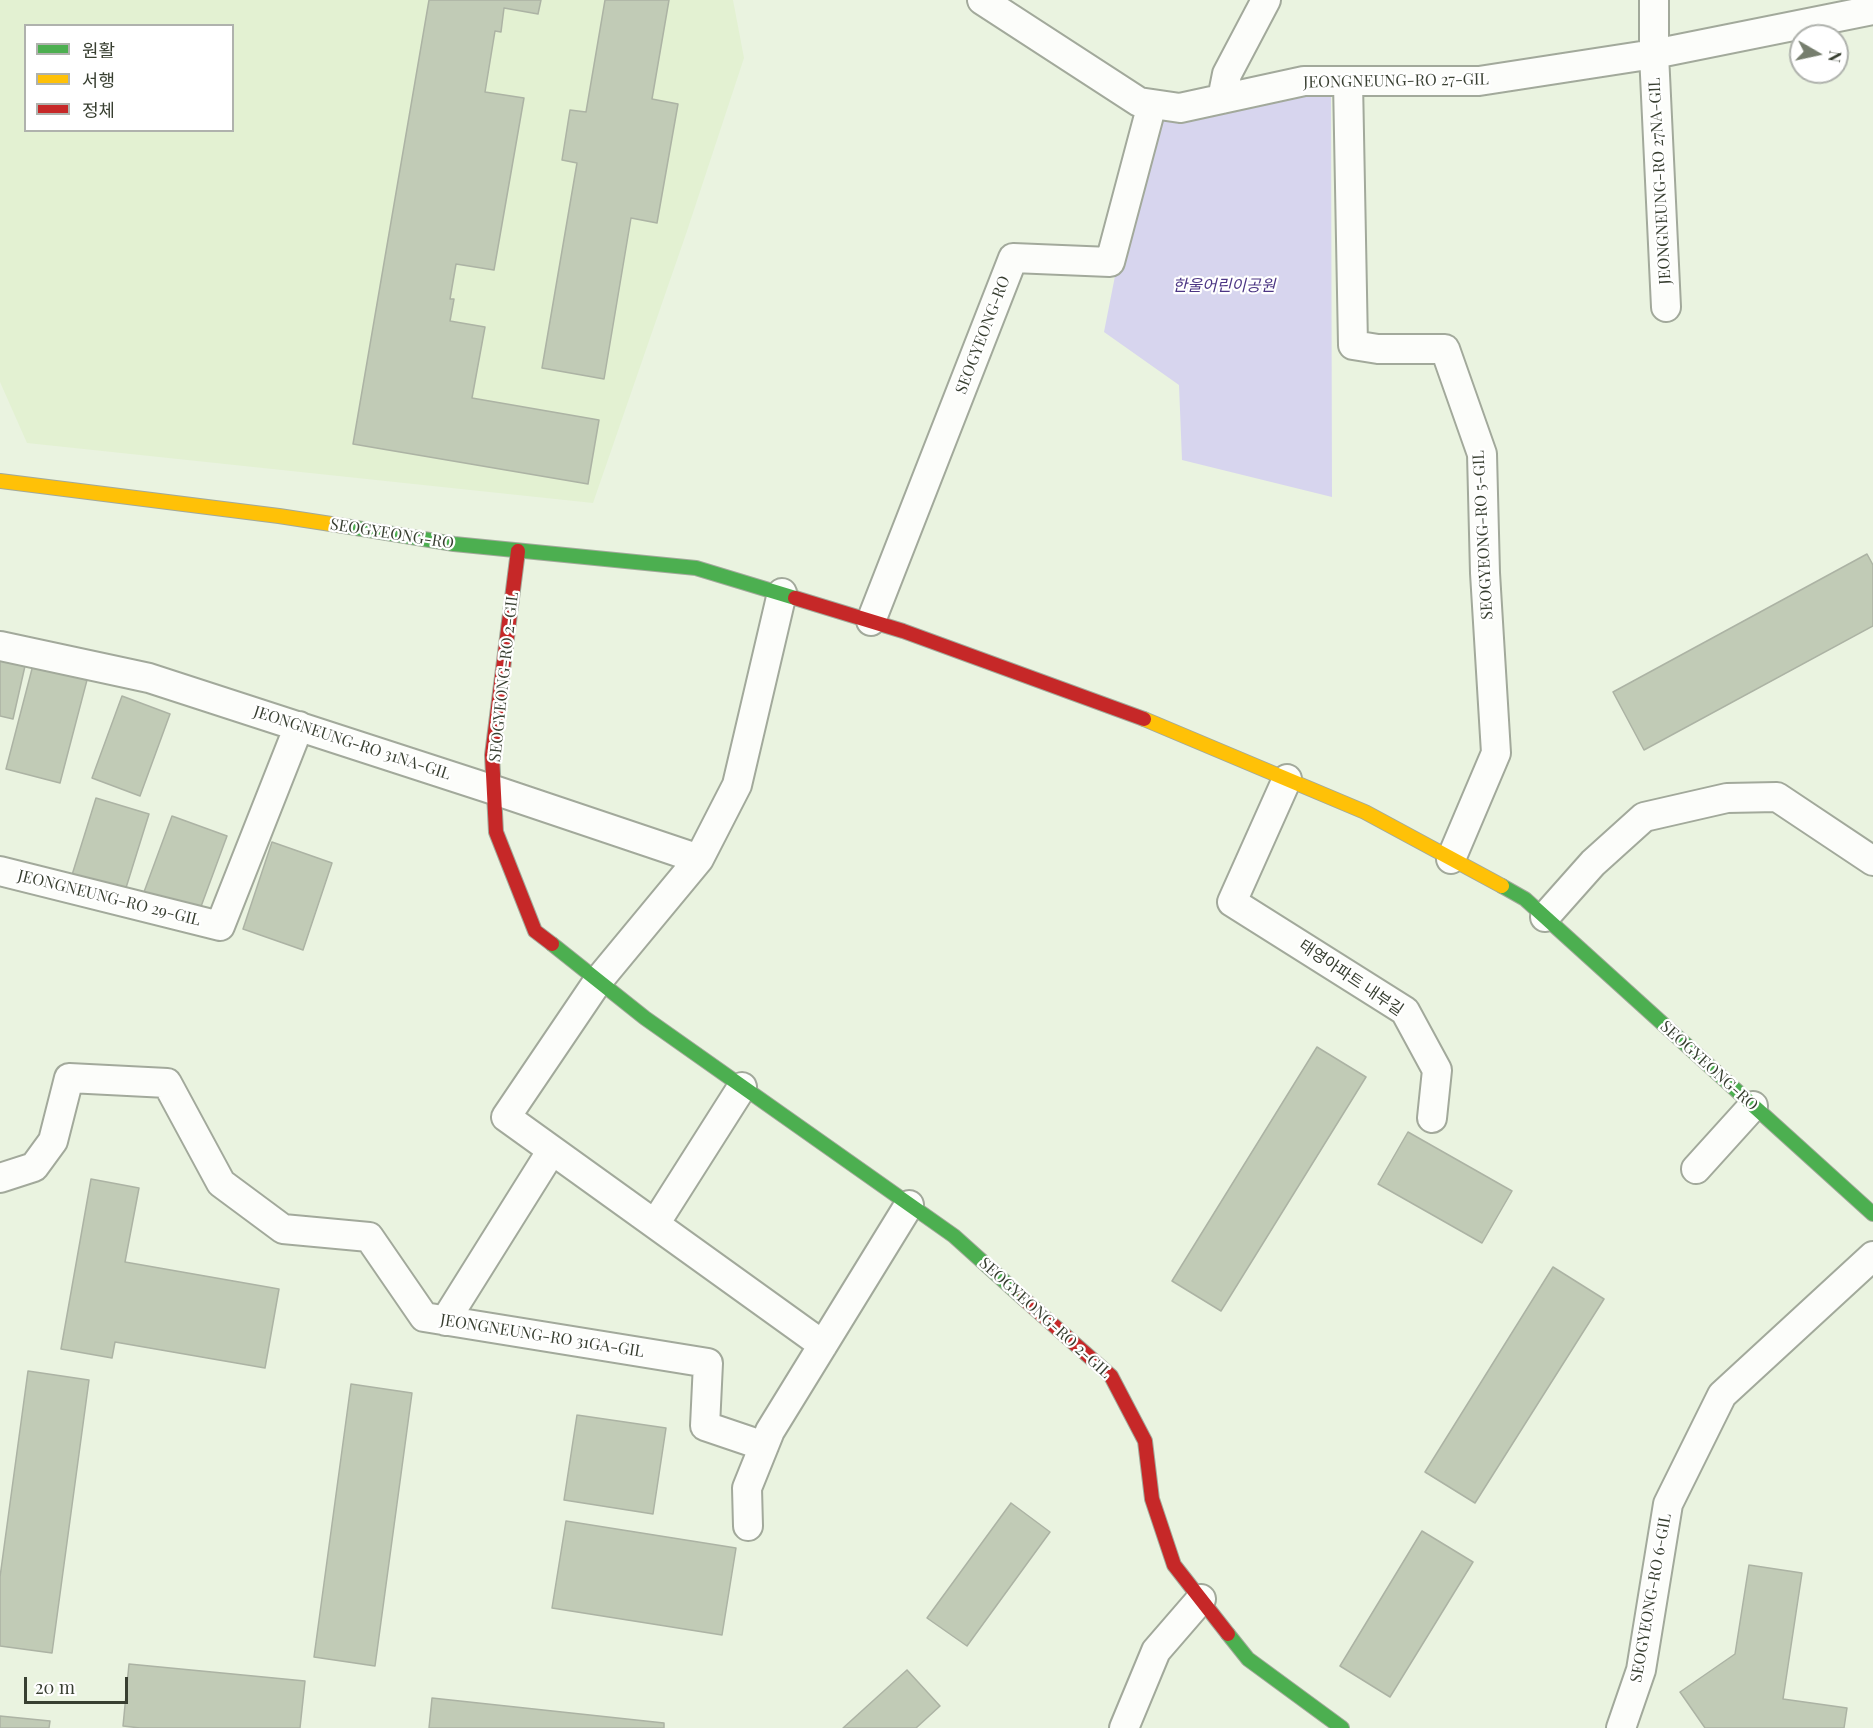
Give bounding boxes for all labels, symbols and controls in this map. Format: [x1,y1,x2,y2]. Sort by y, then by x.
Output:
legend [24,24,234,132]
north arrow [1789,24,1849,84]
text: 원활 [82,38,115,62]
text: N [1824,49,1847,64]
text: 서행 [82,68,115,92]
street label: JEONGNEUNG-RO 27-GIL [1303,70,1489,92]
street label: JEONGNEUNG-RO 27NA-GIL [1645,77,1675,285]
text: 정체 [82,98,115,122]
street label: SEOGYEONG-RO [952,273,1014,397]
park label: 한울어린이공원 [1172,276,1276,296]
street label: SEOGYEONG-RO 5-GIL [1469,450,1497,620]
street label: SEOGYEONG-RO [329,515,455,553]
street label: SEOGYEONG-RO 2-GIL [486,591,522,763]
street label: JEONGNEUNG-RO 31NA-GIL [251,702,453,784]
street label: JEONGNEUNG-RO 29-GIL [16,866,202,930]
street label: 태영아파트 내부길 [1295,936,1407,1020]
street label: SEOGYEONG-RO [1656,1017,1762,1115]
street label: SEOGYEONG-RO 2-GIL [975,1254,1115,1382]
street label: JEONGNEUNG-RO 31GA-GIL [439,1310,645,1362]
street label: SEOGYEONG-RO 6-GIL [1627,1512,1675,1684]
scale bar [27,1665,130,1703]
text: 20 m [35,1675,75,1699]

